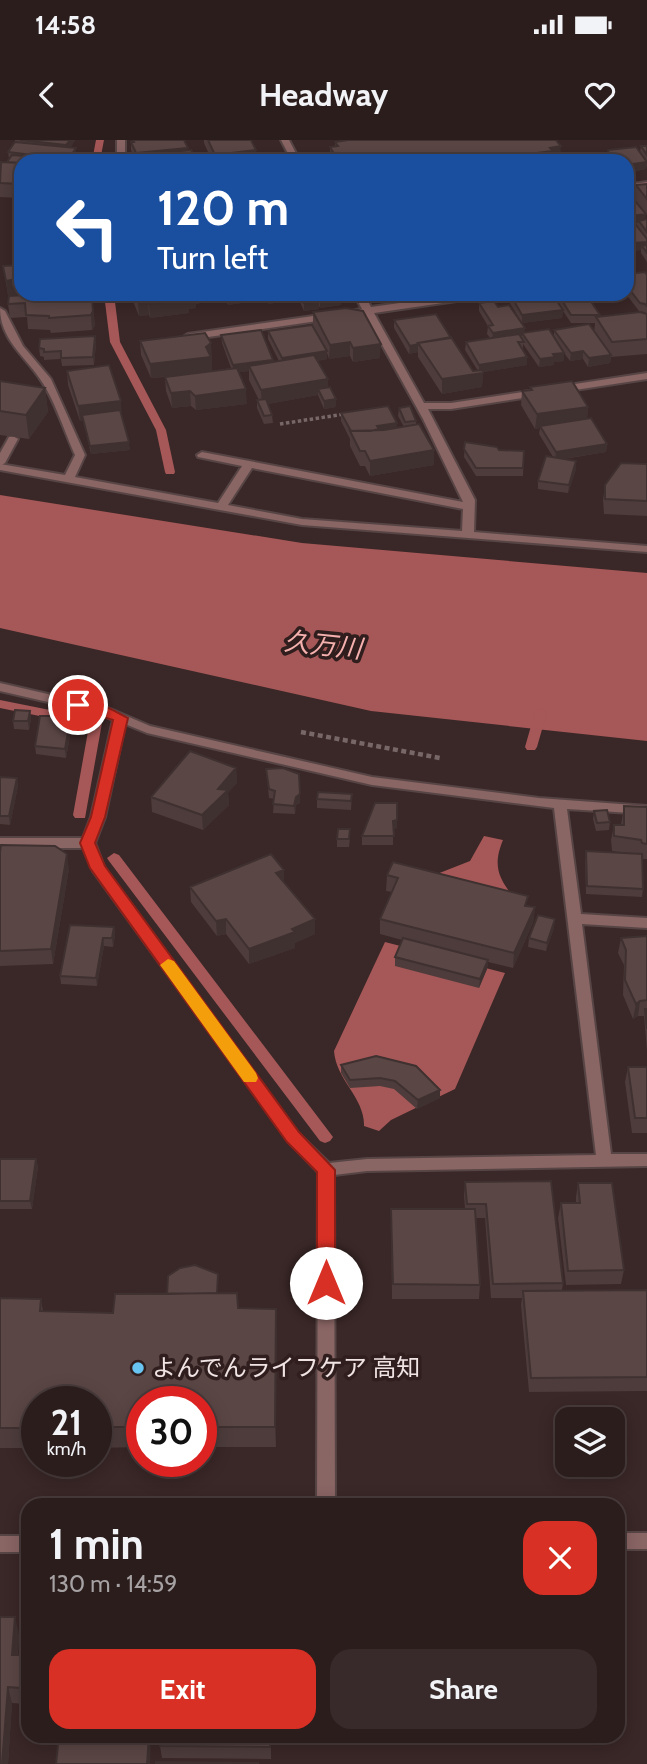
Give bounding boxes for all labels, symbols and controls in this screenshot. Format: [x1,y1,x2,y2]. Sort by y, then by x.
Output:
text: 14:58 [35,9,96,41]
text: Headway [259,75,388,114]
icon: back [28,76,66,114]
icon: heart [581,76,619,114]
text: 120 m [157,178,289,237]
icon: left [42,182,133,273]
text: Turn left [157,238,268,277]
water label: 久万川 [283,625,366,665]
pin [48,675,108,735]
icon: arrive [59,686,97,724]
position arrow [289,1246,363,1320]
place label: よんでんライフケア 高知 [152,1353,420,1382]
marker: よんでんライフケア 高知 [130,1360,146,1376]
speed limit sign: 30 [126,1386,217,1477]
text: 21 [51,1401,82,1444]
map controls [555,1407,625,1477]
button: layers [555,1407,625,1477]
text: km/h [47,1438,86,1460]
text: 1 min [49,1518,144,1570]
button: close [523,1521,597,1595]
text: 130 m · 14:59 [49,1570,177,1598]
button: Exit [49,1649,316,1729]
button: Share [330,1649,597,1729]

